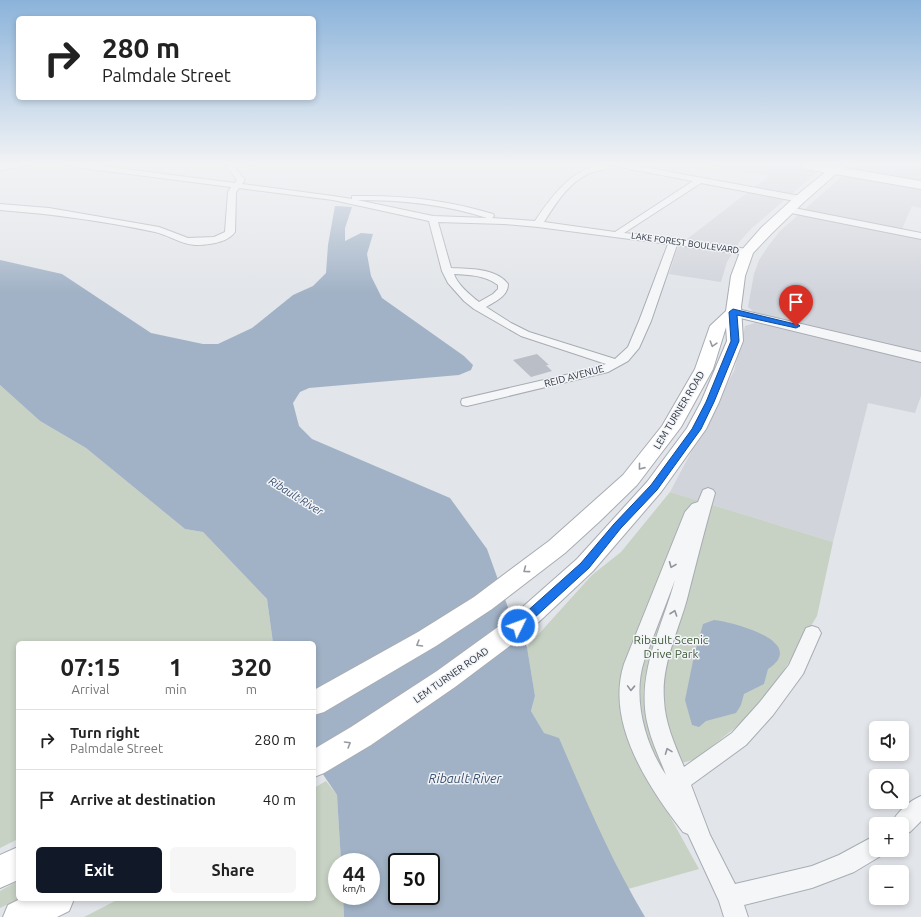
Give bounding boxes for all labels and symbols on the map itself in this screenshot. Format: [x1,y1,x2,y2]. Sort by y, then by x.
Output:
street label: LAKE FOREST BOULEVARD [630,230,740,256]
pin [779,285,813,326]
one-way arrow [709,340,718,347]
street label: REID AVENUE [543,363,605,389]
street label: LEM TURNER ROAD [651,369,707,451]
one-way arrow [638,463,645,470]
water label: Ribault River [267,475,326,518]
one-way arrow [668,562,676,569]
one-way arrow [523,566,530,573]
position arrow [497,605,539,647]
one-way arrow [669,609,678,616]
park label: Ribault Scenic Drive Park [634,633,709,660]
one-way arrow [416,639,423,646]
street label: LEM TURNER ROAD [411,645,491,705]
one-way arrow [627,685,635,691]
one-way arrow [343,742,351,749]
one-way arrow [664,748,672,755]
water label: Ribault River [429,771,502,785]
speed limit sign: 50 [388,853,440,905]

